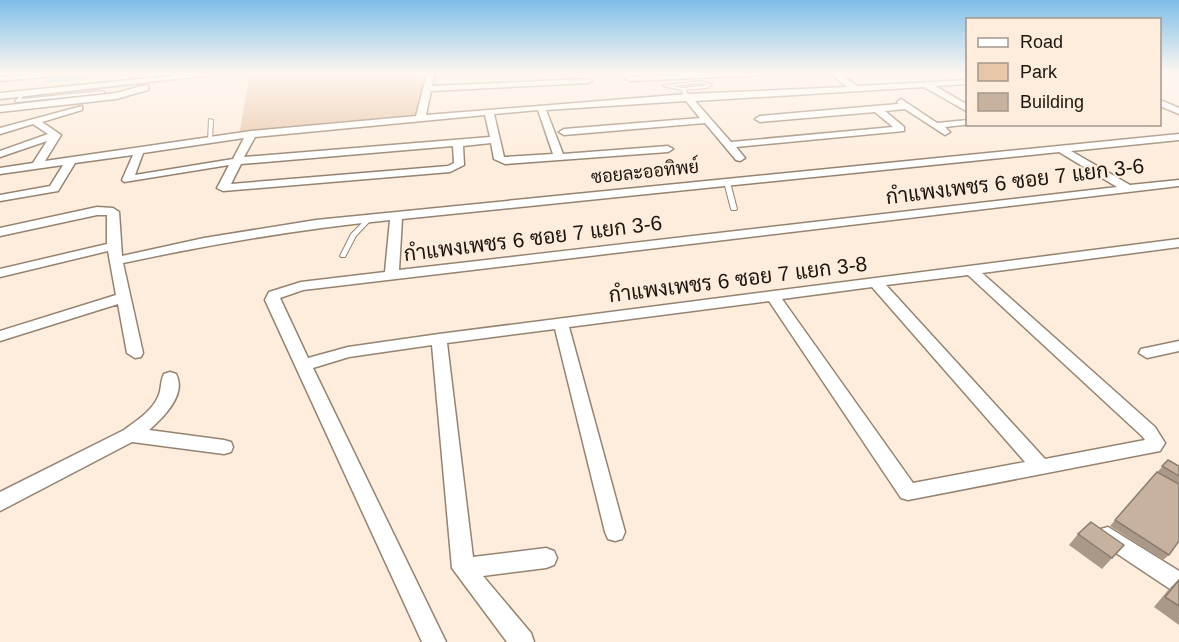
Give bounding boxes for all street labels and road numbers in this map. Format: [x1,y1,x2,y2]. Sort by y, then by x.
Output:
street label: ซอยละออทิพย์ [590,153,700,188]
street label: กำแพงเพชร 6 ซอย 7 แยก 3-6 [885,154,1145,208]
street label: กำแพงเพชร 6 ซอย 7 แยก 3-6 [403,211,663,265]
street label: กำแพงเพชร 6 ซอย 7 แยก 3-8 [608,252,868,306]

